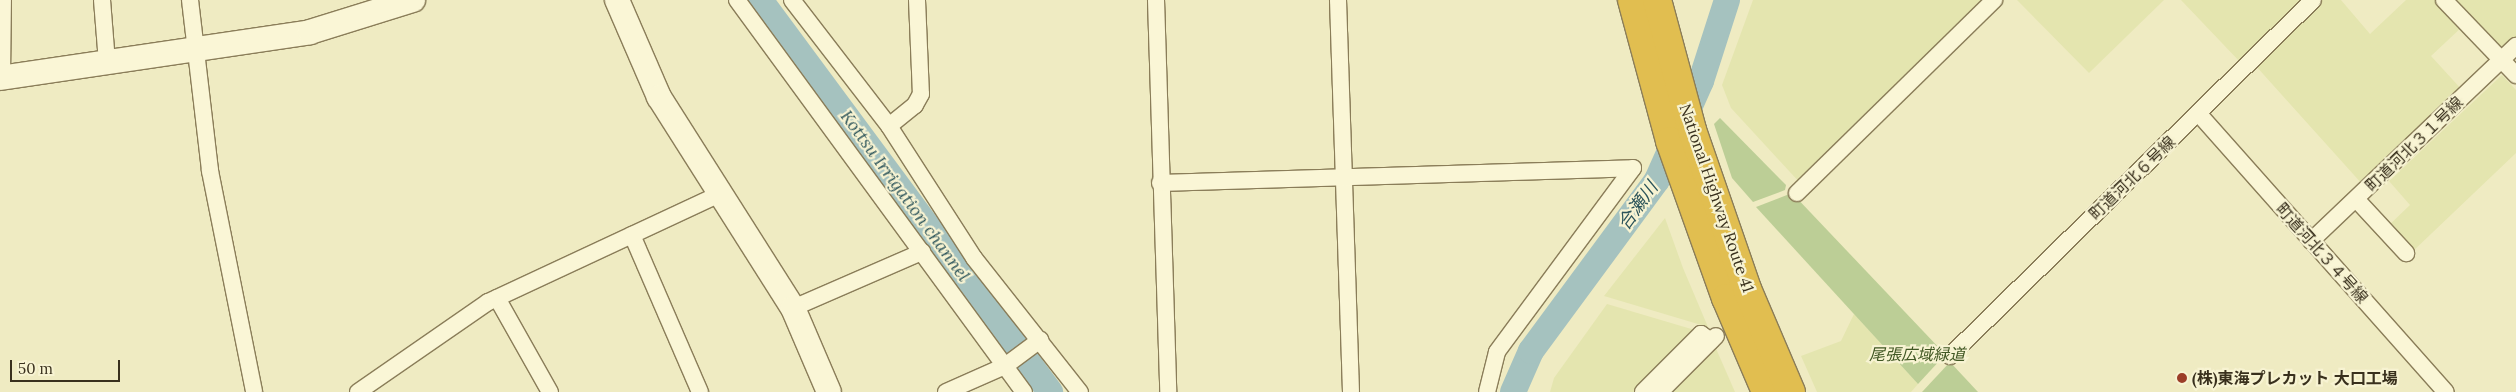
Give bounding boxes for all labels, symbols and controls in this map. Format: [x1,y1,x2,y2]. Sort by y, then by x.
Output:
street label: 町道河北３１号線 [2361,93,2467,195]
street label: National Highway Route 41 [1676,101,1758,295]
water label: Kottsu Irrigation channel [836,106,974,286]
street label: 町道河北６号線 [2085,132,2179,224]
water label: 合瀬川 [1613,178,1663,234]
street label: 町道河北３４号線 [2272,199,2372,307]
park label: 尾張広域緑道 [1869,344,1965,364]
scale bar [12,350,122,382]
text: 50 m [18,359,53,378]
place label: (株)東海プレカット 大口工場 [2192,368,2398,388]
marker: (株)東海プレカット 大口工場 [2176,372,2188,384]

